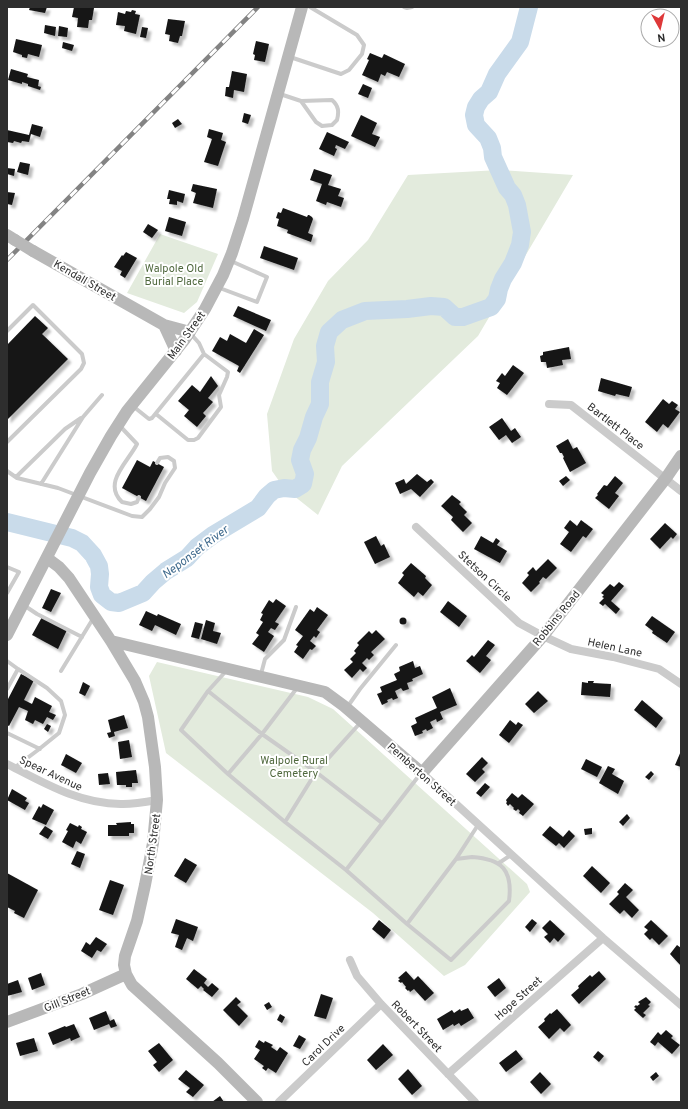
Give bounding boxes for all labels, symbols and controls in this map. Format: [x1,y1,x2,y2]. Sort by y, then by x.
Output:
north arrow [640,8,680,48]
text: N [656,29,666,44]
street label: Kendall Street [51,257,118,304]
park label: Walpole Old Burial Place [144,262,204,289]
street label: Main Street [165,309,209,362]
street label: Bartlett Place [584,400,647,453]
water label: Neponset River [159,522,233,583]
street label: Stetson Circle [454,548,514,605]
street label: Robbins Road [530,588,584,649]
street label: Helen Lane [586,635,644,661]
street label: Pemberton Street [384,740,459,810]
street label: Spear Avenue [17,753,84,795]
park label: Walpole Rural Cemetery [260,754,328,781]
street label: North Street [142,813,164,875]
street label: Hope Street [492,974,545,1024]
street label: Gill Street [42,984,93,1016]
street label: Robert Street [388,998,445,1056]
street label: Carol Drive [299,1022,348,1070]

